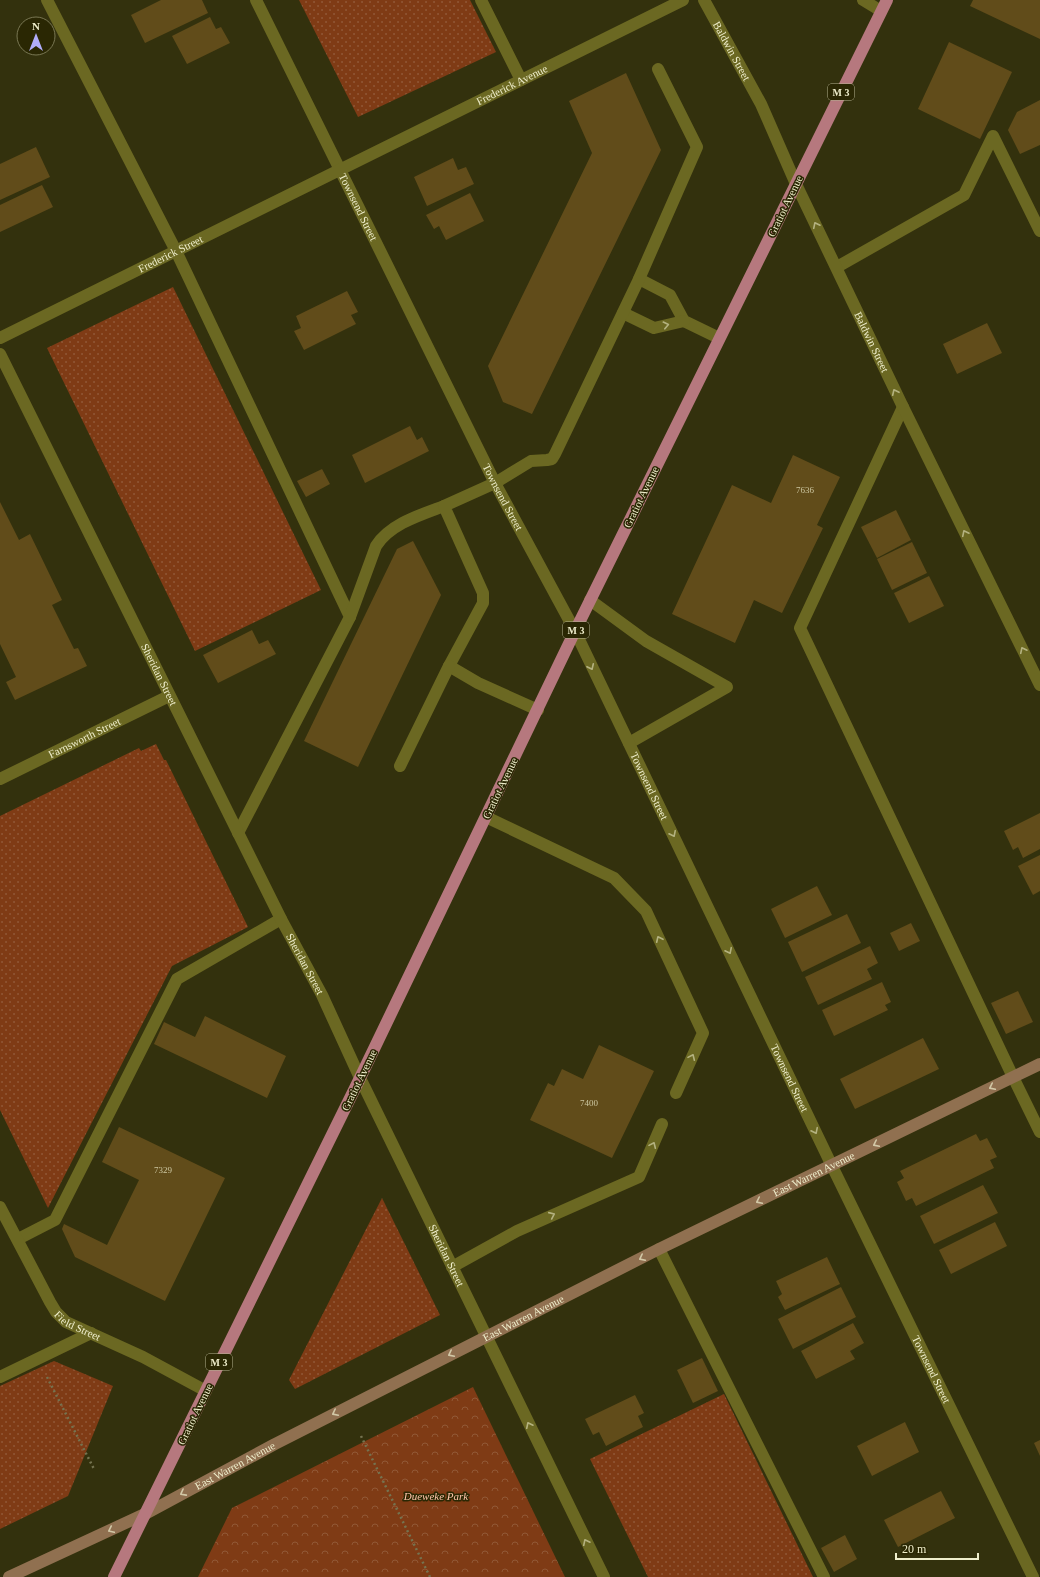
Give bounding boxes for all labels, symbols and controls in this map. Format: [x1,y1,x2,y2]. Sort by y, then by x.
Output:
north arrow [16,16,56,56]
street label: Baldwin Street [711,19,753,83]
text: N [32,20,40,32]
street label: Frederick Avenue [474,62,549,107]
road number: M 3 [828,84,854,100]
street label: Townsend Street [337,171,380,243]
street label: Gratiot Avenue [765,173,805,239]
one-way arrow [813,222,821,229]
street label: Frederick Street [136,233,205,275]
street label: Baldwin Street [852,310,891,374]
one-way arrow [662,321,669,330]
one-way arrow [892,388,900,396]
street label: Townsend Street [480,462,525,532]
street label: Gratiot Avenue [621,464,661,530]
house number: 7636 [796,485,815,495]
one-way arrow [962,530,970,538]
road number: M 3 [563,622,589,638]
street label: Sheridan Street [139,642,180,707]
one-way arrow [1020,647,1028,654]
one-way arrow [586,662,594,670]
street label: Farnsworth Street [46,715,122,760]
street label: Townsend Street [628,750,671,822]
street label: Gratiot Avenue [480,755,520,821]
one-way arrow [668,829,676,837]
street label: Sheridan Street [284,931,327,996]
one-way arrow [656,936,664,943]
one-way arrow [724,947,732,954]
street label: Townsend Street [768,1042,811,1114]
street label: Gratiot Avenue [339,1047,379,1113]
one-way arrow [687,1054,695,1061]
one-way arrow [989,1082,997,1090]
house number: 7400 [580,1098,599,1108]
one-way arrow [811,1127,818,1135]
one-way arrow [872,1139,880,1147]
one-way arrow [648,1141,656,1149]
street label: East Warren Avenue [771,1149,856,1199]
house number: 7329 [154,1165,173,1175]
one-way arrow [756,1196,763,1204]
one-way arrow [549,1212,556,1220]
street label: Sheridan Street [426,1222,467,1288]
one-way arrow [639,1253,646,1261]
street label: East Warren Avenue [481,1292,566,1343]
street label: Field Street [52,1308,103,1343]
street label: Townsend Street [910,1334,953,1405]
one-way arrow [448,1349,455,1357]
road number: M 3 [206,1354,232,1370]
street label: Gratiot Avenue [175,1381,215,1447]
one-way arrow [332,1408,340,1416]
one-way arrow [526,1422,534,1429]
street label: East Warren Avenue [193,1439,277,1492]
one-way arrow [180,1489,187,1496]
park label: Dueweke Park [403,1490,469,1502]
one-way arrow [108,1525,116,1533]
scale bar [896,1535,978,1561]
one-way arrow [583,1539,591,1546]
text: 20 m [902,1542,927,1556]

